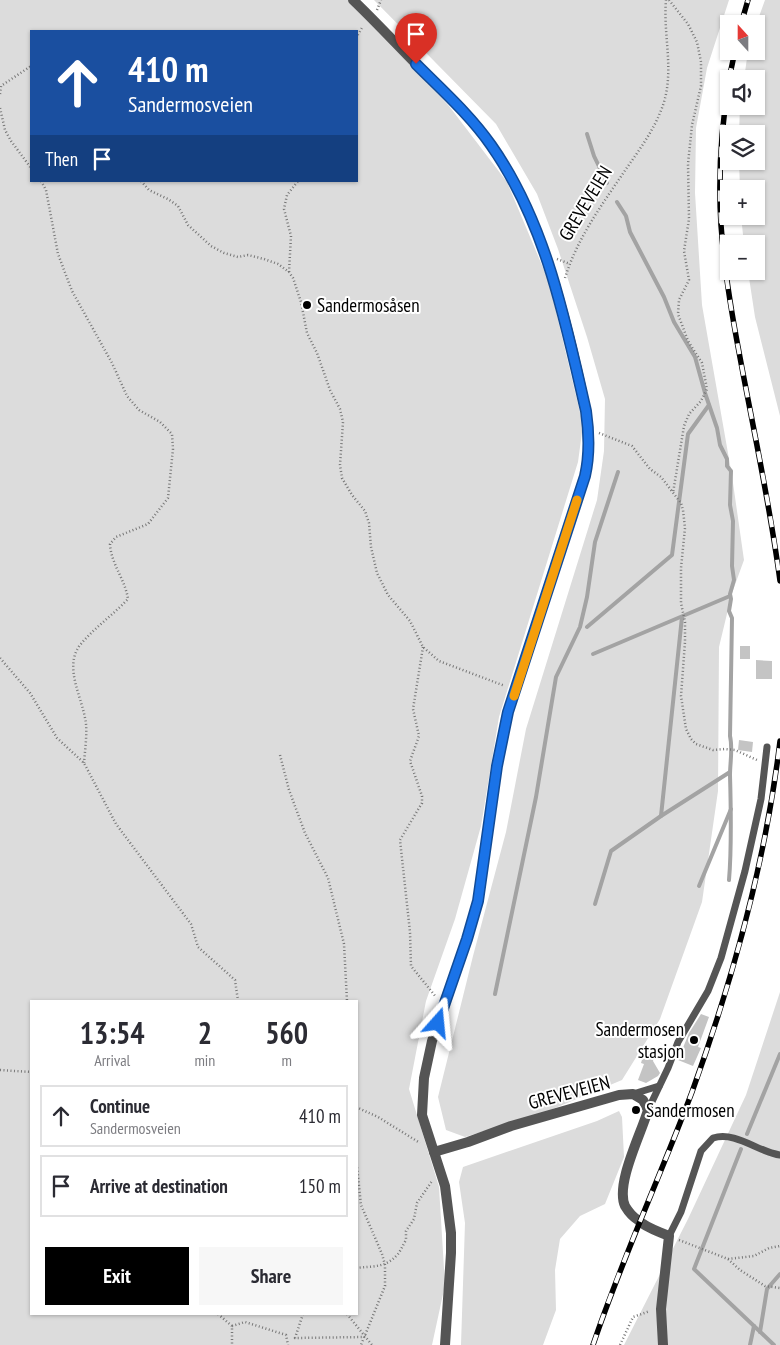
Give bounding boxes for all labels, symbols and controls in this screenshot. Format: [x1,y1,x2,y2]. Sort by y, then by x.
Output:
pin [395,13,437,64]
north arrow [720,15,765,60]
map controls [720,15,765,280]
icon: arrive [402,20,430,48]
text: 410 m [128,46,209,92]
icon: ahead [45,50,110,115]
button: sound [720,70,765,115]
text: Sandermosveien [128,90,253,118]
button: layers [720,125,765,170]
icon: arrive [88,145,116,173]
text: Then [45,147,78,171]
street label: GREVEVEIEN [553,161,617,245]
button: + [720,180,765,225]
button: − [720,235,765,280]
place label: Sandermosåsen [317,293,420,317]
marker: Sandermosåsen [301,299,313,311]
position arrow [411,996,463,1048]
text: 13:54 [80,1013,145,1052]
text: 2 [198,1013,212,1052]
text: 560 [265,1013,308,1052]
place label: Sandermosen stasjon [595,1017,684,1063]
marker: Sandermosen stasjon [688,1034,700,1046]
text: Arrival [94,1050,130,1070]
text: min [194,1050,215,1070]
text: m [281,1050,292,1070]
street label: GREVEVEIEN [526,1070,612,1114]
text: Continue [90,1094,150,1118]
place label: Sandermosen [646,1098,735,1122]
icon: ahead [47,1102,75,1130]
text: 410 m [299,1104,341,1128]
marker: Sandermosen [630,1104,642,1116]
text: Sandermosveien [90,1118,181,1138]
icon: arrive [47,1172,75,1200]
text: Arrive at destination [90,1174,228,1198]
text: 150 m [299,1174,341,1198]
button: Exit [45,1247,189,1305]
button: Share [199,1247,343,1305]

